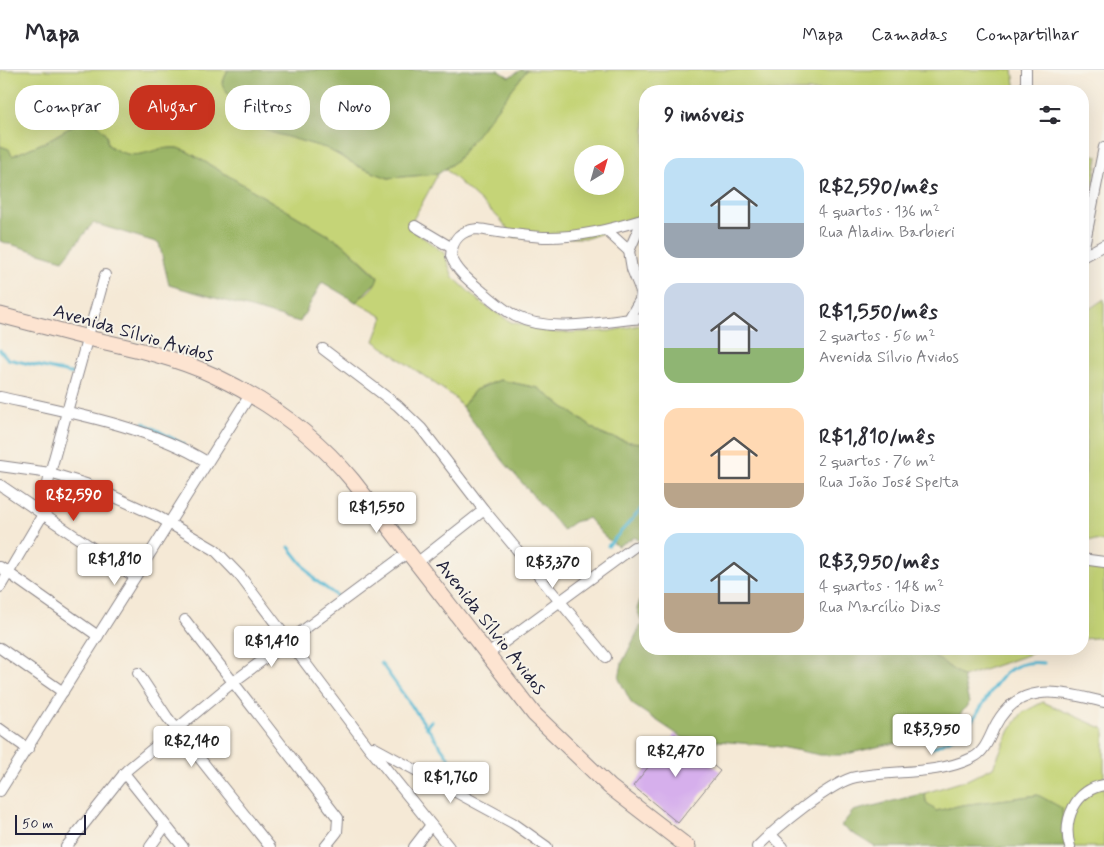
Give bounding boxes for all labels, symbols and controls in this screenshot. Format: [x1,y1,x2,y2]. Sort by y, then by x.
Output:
text: Mapa [25,19,80,50]
text: Mapa [802,23,843,47]
text: Camadas [871,23,947,47]
text: Compartilhar [975,23,1079,47]
chip: Comprar [15,85,119,130]
chip: Alugar [129,85,215,130]
chip: Filtros [225,85,310,130]
chip: Novo [320,85,390,130]
text: 9 imóveis [664,101,744,129]
icon: filters [1036,101,1064,129]
north arrow [574,145,624,195]
map controls [574,145,624,195]
text: R$2,590/mês [819,173,938,201]
icon: home [704,178,764,238]
text: 4 quartos · 136 m² [819,201,940,222]
text: Rua Aladin Barbieri [819,222,955,243]
text: R$1,550/mês [819,298,938,326]
street label: Avenida Sílvio Avidos [50,299,217,368]
icon: home [704,303,764,363]
text: 2 quartos · 56 m² [819,326,935,347]
text: Avenida Sílvio Avidos [819,347,959,368]
text: R$1,810/mês [819,423,935,451]
icon: home [704,428,764,488]
text: 2 quartos · 76 m² [819,451,936,472]
text: Rua João José Spelta [819,472,959,493]
pin: R$2,590 [28,480,120,522]
text: R$2,590 [46,485,102,506]
pin: R$1,550 [331,492,423,534]
text: R$1,550 [349,497,405,518]
pin: R$1,810 [69,544,161,586]
pin: R$3,370 [507,546,599,589]
text: R$3,950/mês [819,548,939,576]
text: R$1,810 [88,549,142,570]
text: R$3,370 [526,552,580,573]
icon: home [704,553,764,613]
street label: Avenida Sílvio Avidos [430,554,552,700]
text: 4 quartos · 148 m² [819,576,944,597]
text: Rua Marcílio Dias [819,597,941,618]
pin: R$1,410 [226,626,318,668]
text: R$1,410 [245,631,299,652]
pin: R$3,950 [886,714,978,756]
text: R$3,950 [904,719,960,740]
pin: R$2,140 [146,726,238,768]
text: R$2,140 [164,731,220,752]
pin: R$2,470 [630,736,722,778]
text: R$2,470 [647,741,705,762]
pin: R$1,760 [405,762,497,804]
text: R$1,760 [424,767,478,788]
scale bar [15,812,86,835]
text: 50 m [22,815,53,833]

